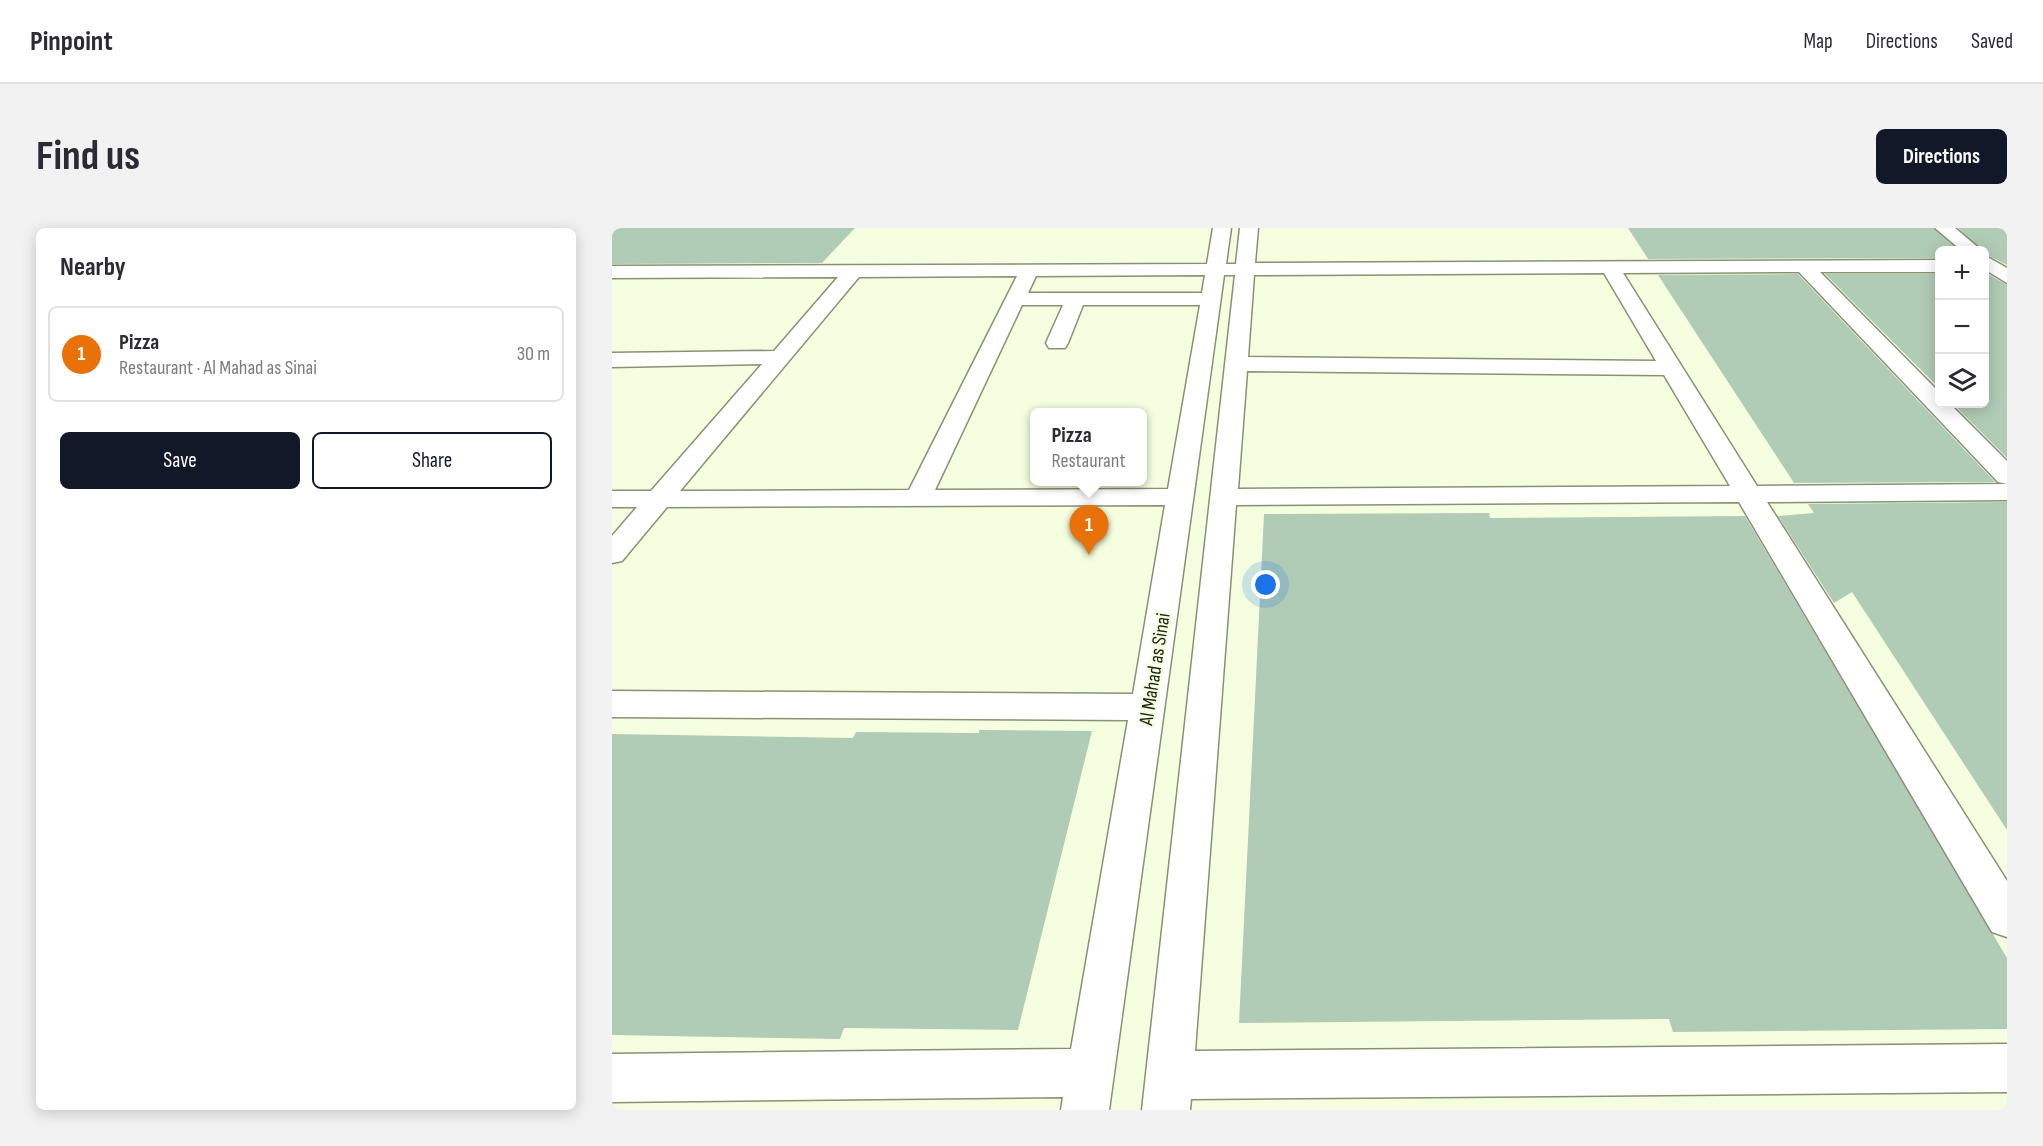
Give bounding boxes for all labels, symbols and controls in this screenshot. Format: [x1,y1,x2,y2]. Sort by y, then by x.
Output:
text: Pinpoint [30,25,113,58]
text: Map [1803,29,1833,54]
text: Directions [1866,29,1938,54]
text: Saved [1971,29,2013,54]
button: Directions [1876,129,2007,184]
text: Find us [36,131,140,182]
map controls [1935,246,1989,408]
button: + [1935,246,1989,300]
text: Nearby [60,252,126,283]
button: − [1935,300,1989,354]
text: Pizza [119,329,159,356]
text: 1 [78,342,85,366]
text: 30 m [517,342,550,366]
button: layers [1935,354,1989,408]
text: Restaurant · Al Mahad as Sinai [119,356,317,380]
popup [1030,408,1147,486]
text: Pizza [1051,422,1092,449]
button: Save [60,432,300,489]
button: Share [312,432,552,489]
text: Restaurant [1051,449,1126,473]
pin: 1 [1070,506,1108,555]
your location [1251,570,1280,599]
street label: Al Mahad as Sinai [1134,611,1176,728]

